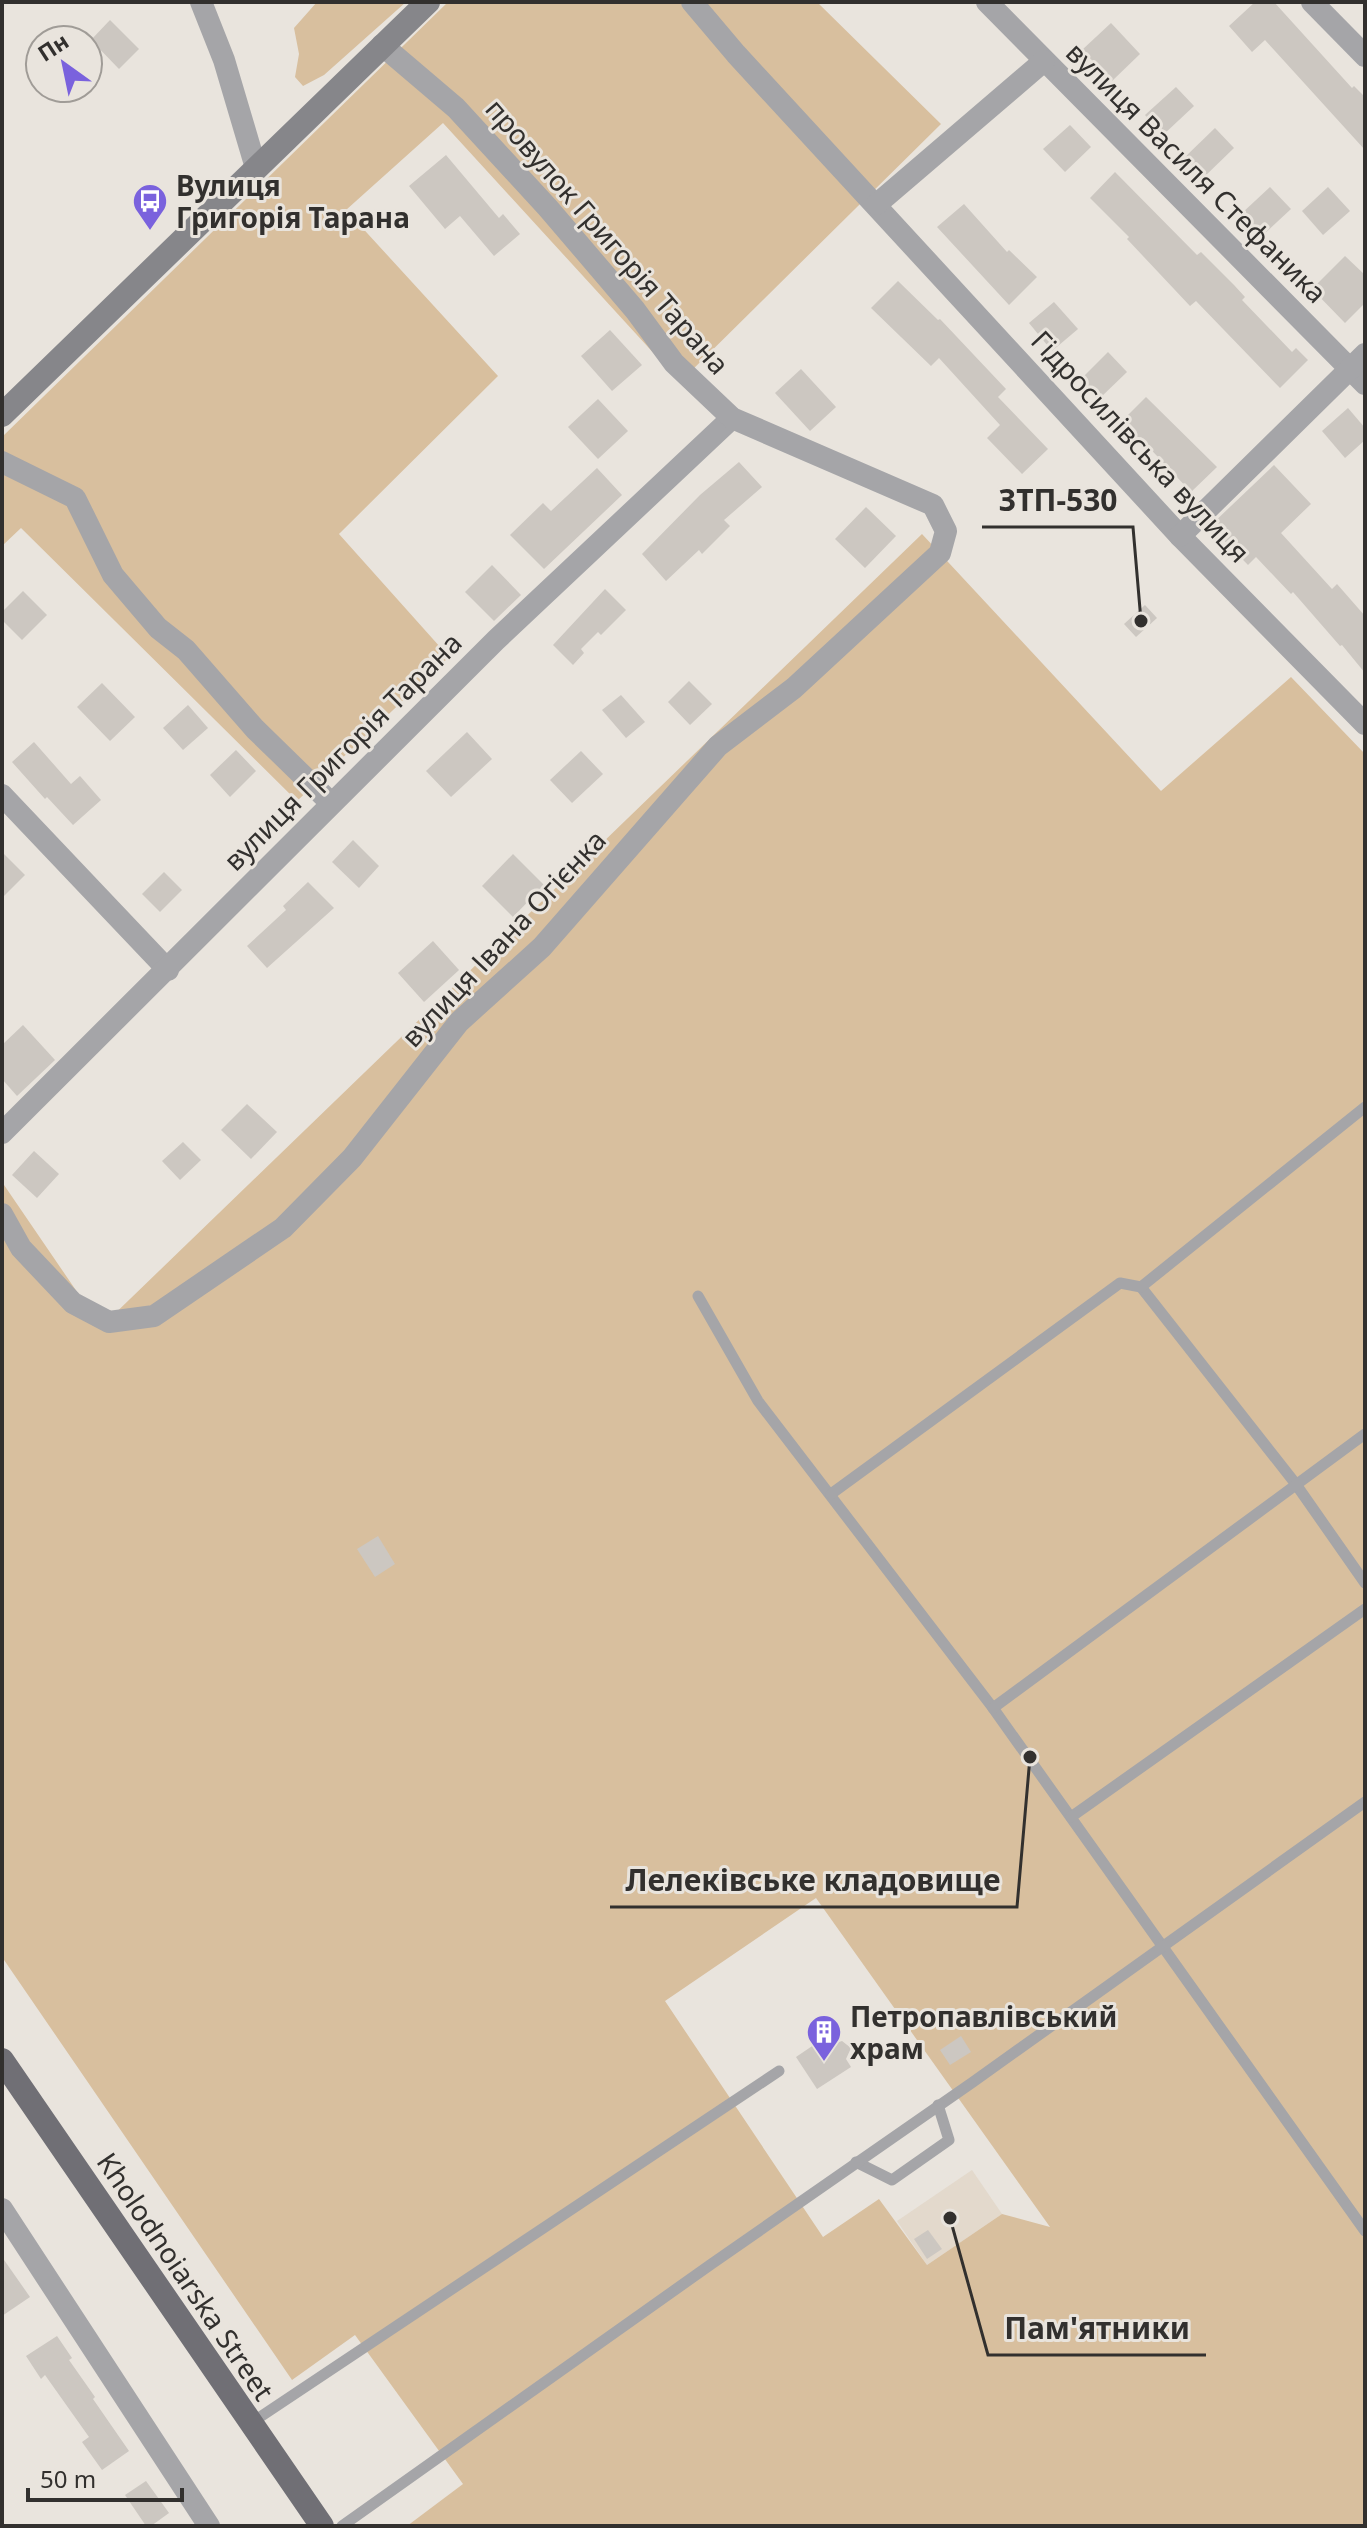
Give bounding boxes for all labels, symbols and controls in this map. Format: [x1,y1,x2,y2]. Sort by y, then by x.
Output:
north arrow [24,24,104,104]
text: Пн [31,25,74,67]
street label: вулиця Василя Стефаника [1058,33,1336,311]
street label: провулок Григорія Тарана [478,90,738,382]
place label: Вулиця Григорія Тарана [176,166,410,236]
bus stop icon: Вулиця Григорія Тарана [131,182,169,232]
street label: Гідросилівська вулиця [1023,322,1259,570]
callout: ЗТП-530 [982,473,1133,527]
text: ЗТП-530 [998,479,1118,520]
street label: вулиця Григорія Тарана [215,624,469,878]
street label: вулиця Івана Огієнка [392,821,614,1055]
callout: Лелеківське кладовище [610,1853,1017,1907]
text: Лелеківське кладовище [626,1859,1001,1900]
place label: Петропавлівський храм [850,1997,1117,2067]
building icon: Петропавлівський храм [805,2013,843,2063]
street label: Kholodnoiarska Street [89,2145,283,2407]
callout: Пам'ятники [988,2301,1206,2355]
text: Пам'ятники [1004,2307,1190,2348]
scale bar [28,2452,182,2502]
text: 50 m [40,2462,96,2495]

